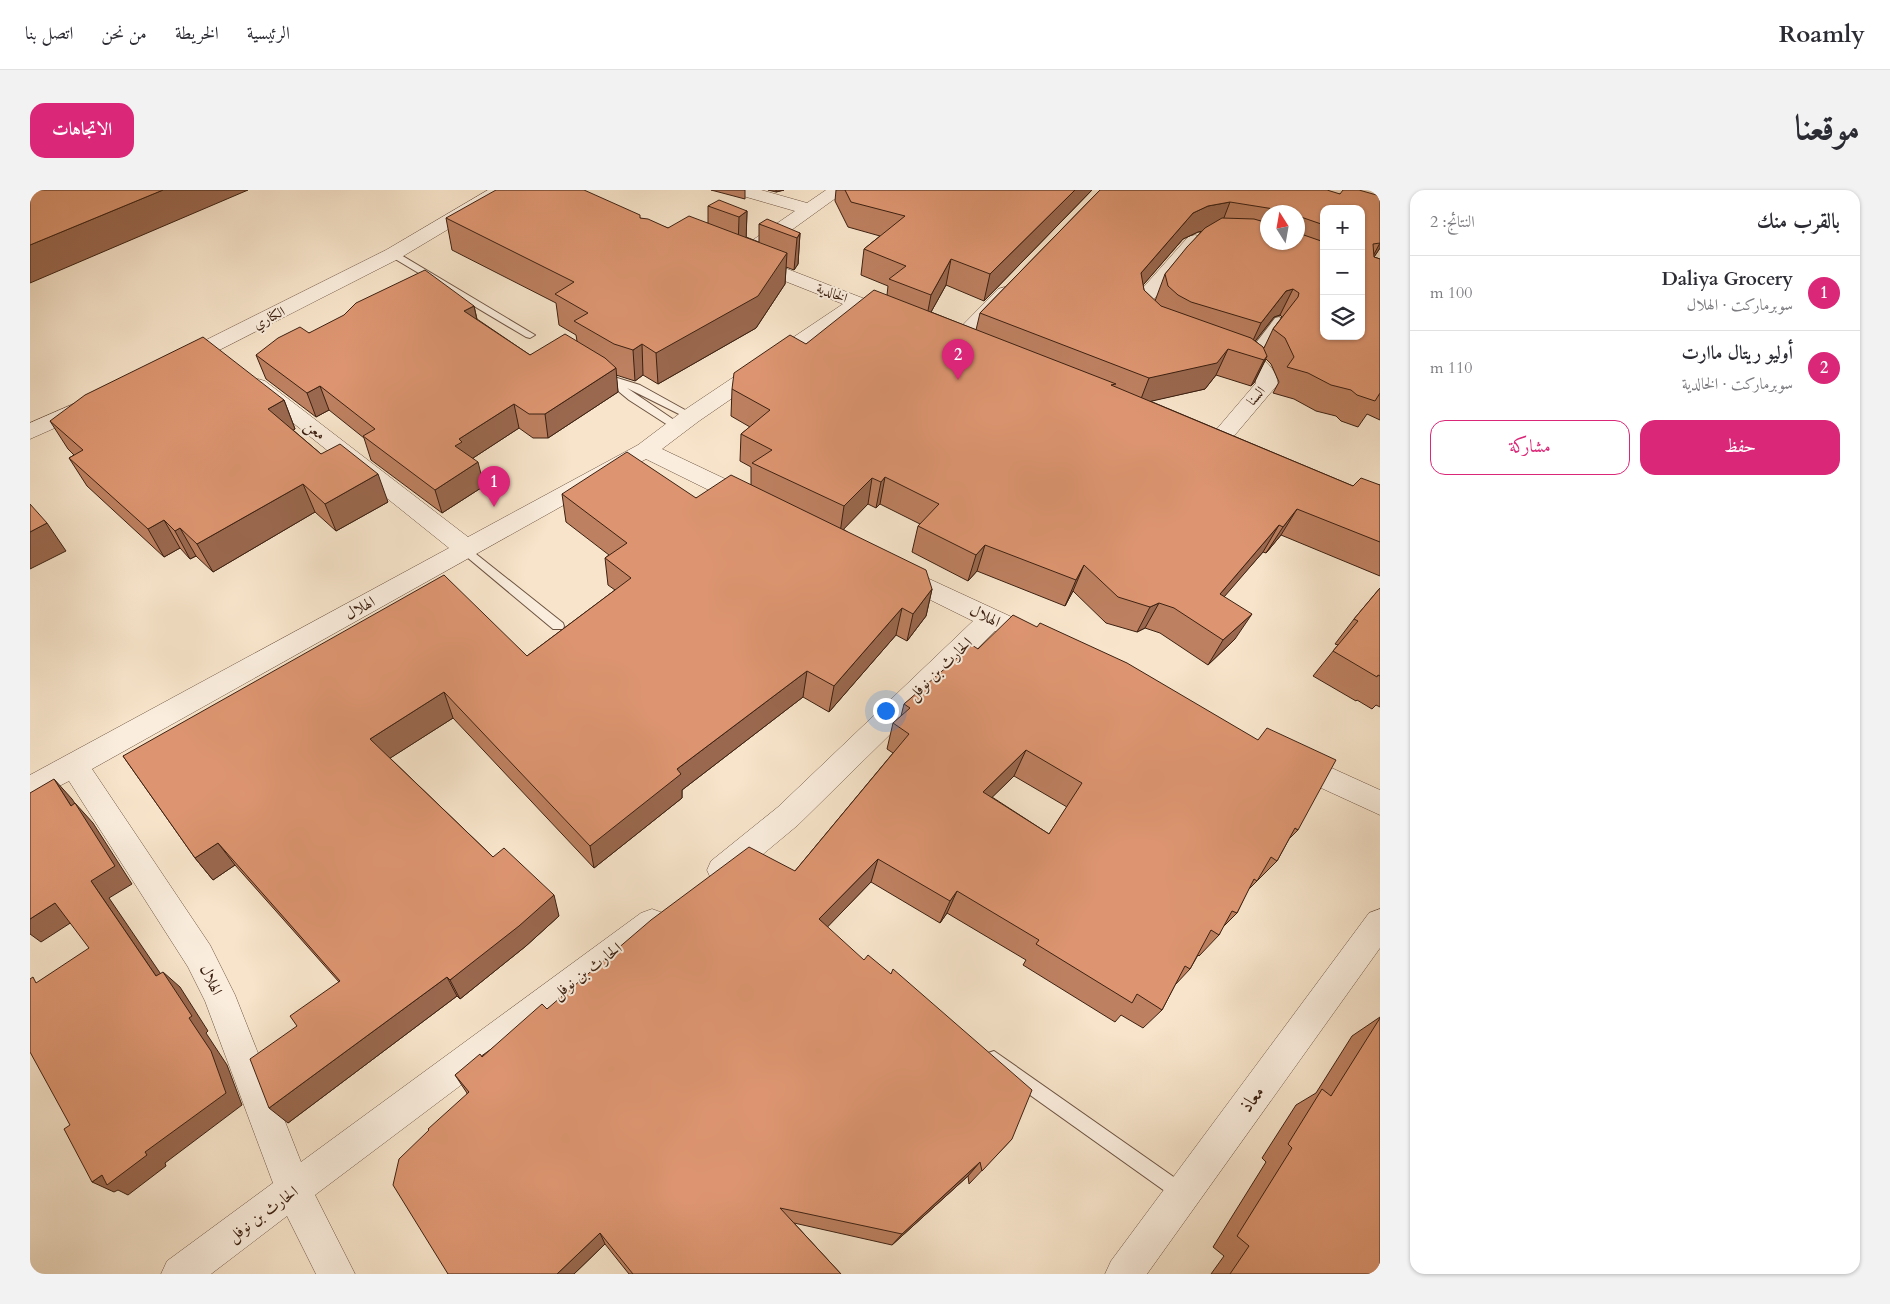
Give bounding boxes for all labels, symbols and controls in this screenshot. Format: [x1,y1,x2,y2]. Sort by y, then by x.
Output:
text: Roamly [1779,18,1865,51]
text: اتصل بنا [25,21,73,46]
text: من نحن [101,21,147,46]
text: الخريطة [175,21,219,46]
text: الرئيسية [247,21,290,46]
button: الاتجاهات [30,103,134,158]
text: موقعنا [1795,104,1860,152]
north arrow [1260,205,1305,250]
map controls [1320,205,1365,340]
button: + [1320,205,1365,250]
text: بالقرب منك [1757,207,1840,236]
text: النتائج: 2 [1430,211,1475,233]
button: − [1320,250,1365,295]
text: Daliya Grocery [1661,266,1793,292]
street label: الخالدية [814,278,850,308]
text: 100 m [1430,282,1472,304]
text: 1 [1820,282,1828,304]
text: سوبرماركت · الهلال [1687,294,1793,316]
button: layers [1320,295,1365,340]
street label: الكناري [250,302,289,336]
pin: 2 [942,339,974,380]
text: أوليو ريتال ماارت [1681,340,1793,366]
text: 110 m [1430,357,1472,379]
text: 2 [1820,357,1828,379]
text: سوبرماركت · الخالدية [1682,373,1793,395]
street label: السنا [1242,382,1270,410]
street label: معن [300,415,330,445]
button: مشاركة [1430,420,1630,475]
button: حفظ [1640,420,1840,475]
pin: 1 [478,466,510,507]
street label: الهلال [341,591,379,625]
street label: الهلال [966,599,1004,633]
street label: الحارث بن نوفل [903,632,977,706]
your location [873,698,899,724]
street label: الحارث بن نوفل [547,937,627,1005]
street label: الهلال [194,961,228,999]
street label: معاذ [1233,1080,1271,1118]
street label: الحارث بن نوفل [223,1181,303,1247]

